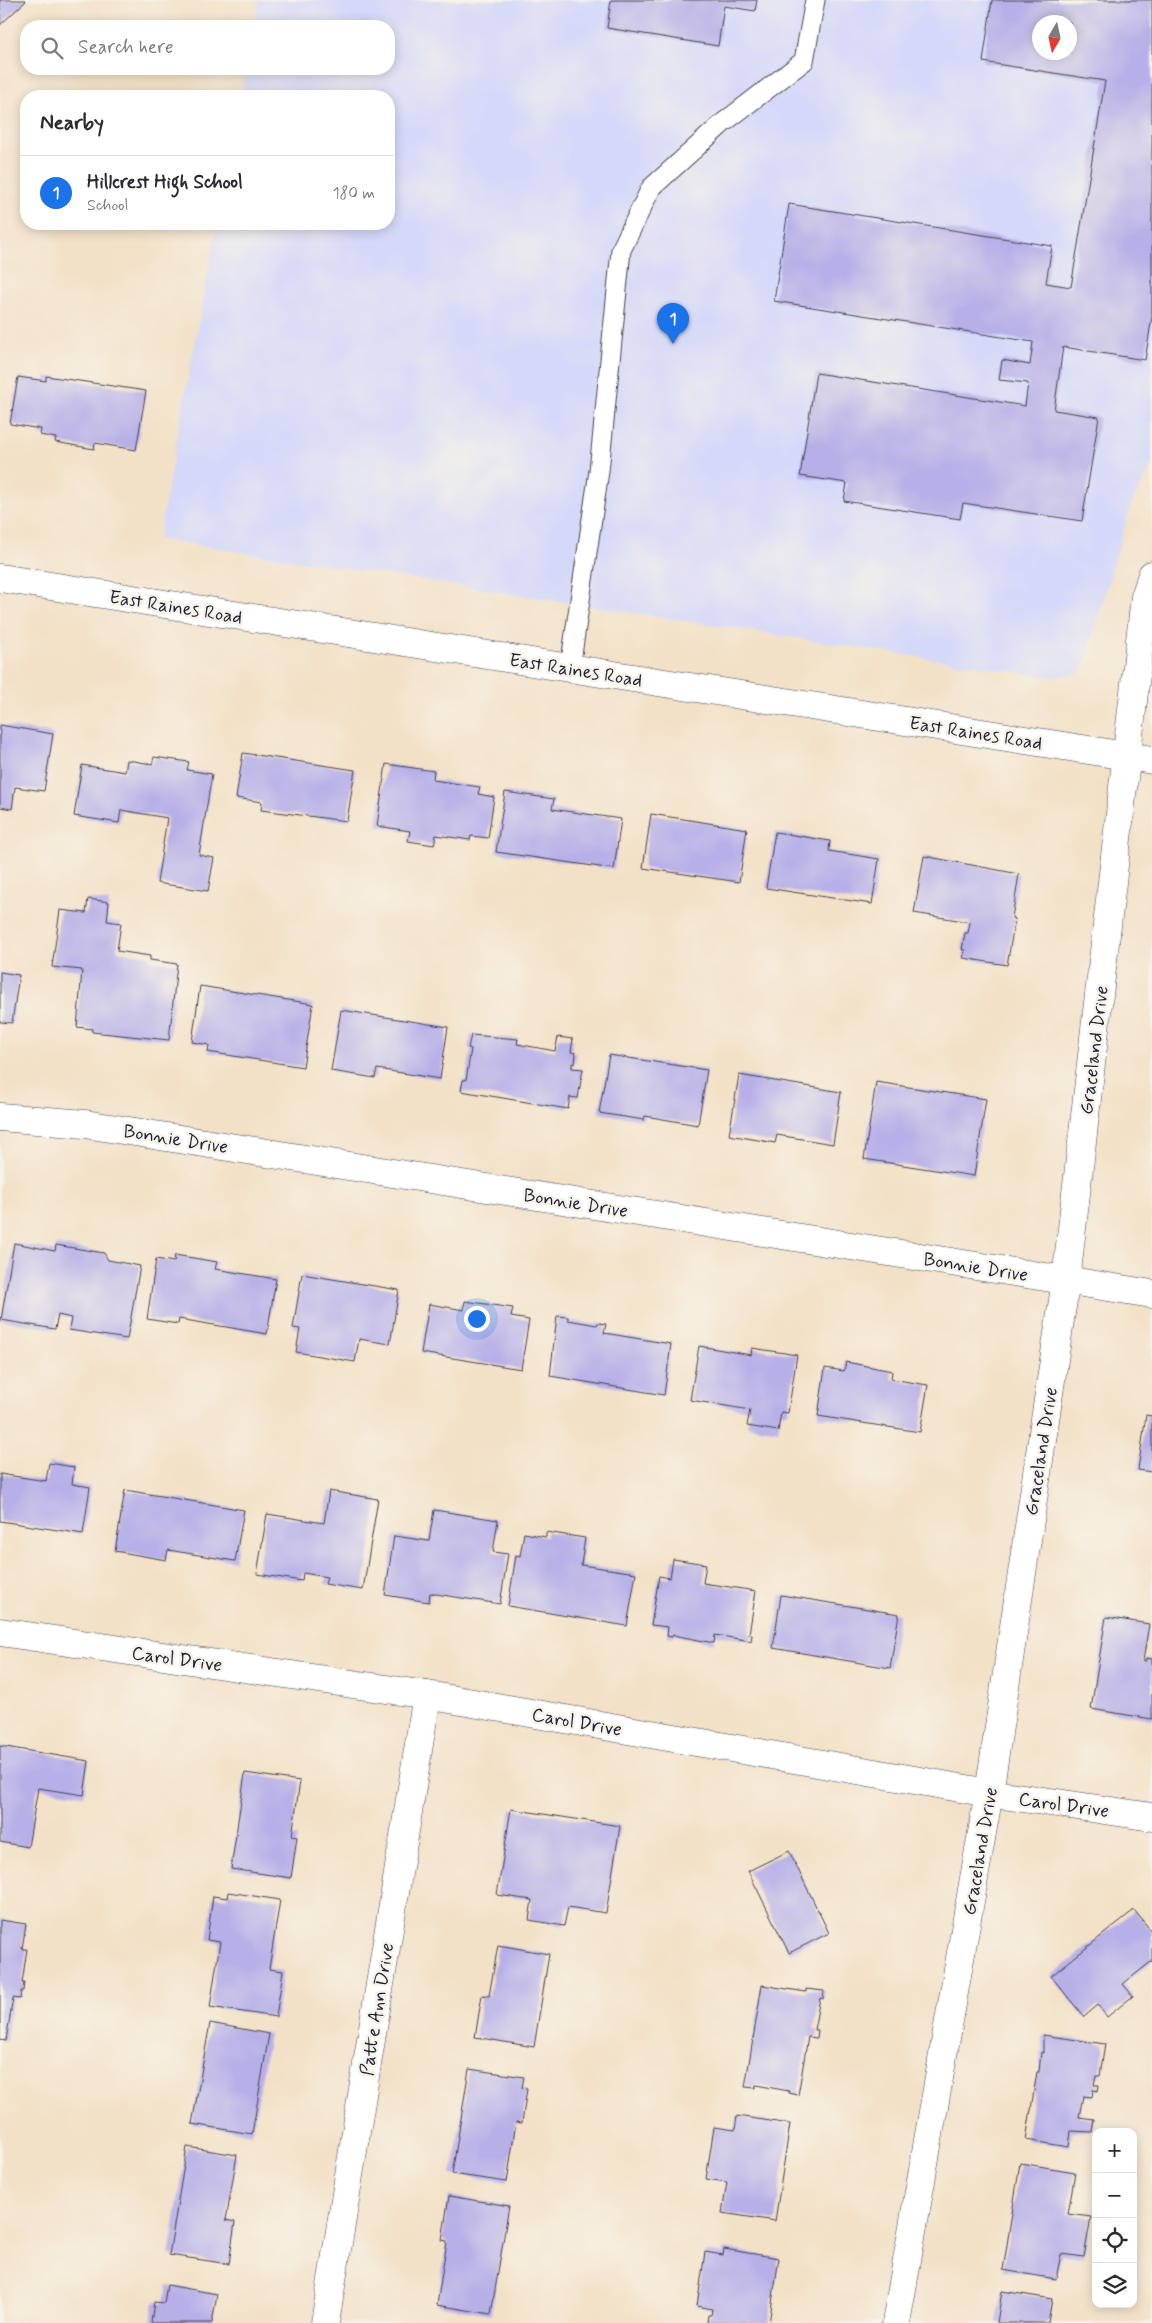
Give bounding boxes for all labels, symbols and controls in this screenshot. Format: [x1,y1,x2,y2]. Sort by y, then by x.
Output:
north arrow [1032,15,1077,60]
search box [20,20,395,75]
icon: search [38,34,66,62]
text: Search here [78,35,174,60]
text: Nearby [40,109,104,137]
text: Hillcrest High School [87,170,243,195]
text: 1 [52,183,60,204]
text: 180 m [332,183,375,204]
text: School [87,195,128,216]
pin: 1 [657,303,689,344]
street label: East Raines Road [108,585,244,630]
street label: East Raines Road [508,648,644,693]
street label: East Raines Road [908,711,1044,756]
street label: Graceland Drive [1074,984,1115,1116]
street label: Bonnie Drive [122,1119,230,1160]
street label: Bonnie Drive [522,1183,630,1224]
street label: Bonnie Drive [922,1247,1030,1288]
your location [464,1306,490,1332]
street label: Graceland Drive [1019,1385,1064,1517]
street label: Carol Drive [130,1641,224,1678]
street label: Carol Drive [530,1702,624,1743]
street label: Graceland Drive [957,1785,1004,1917]
street label: Carol Drive [1017,1787,1111,1824]
street label: Patte Ann Drive [355,1941,400,2078]
map controls [1092,2128,1137,2308]
button: + [1092,2128,1137,2173]
button: − [1092,2173,1137,2218]
button: locate [1092,2218,1137,2263]
button: layers [1092,2263,1137,2308]

